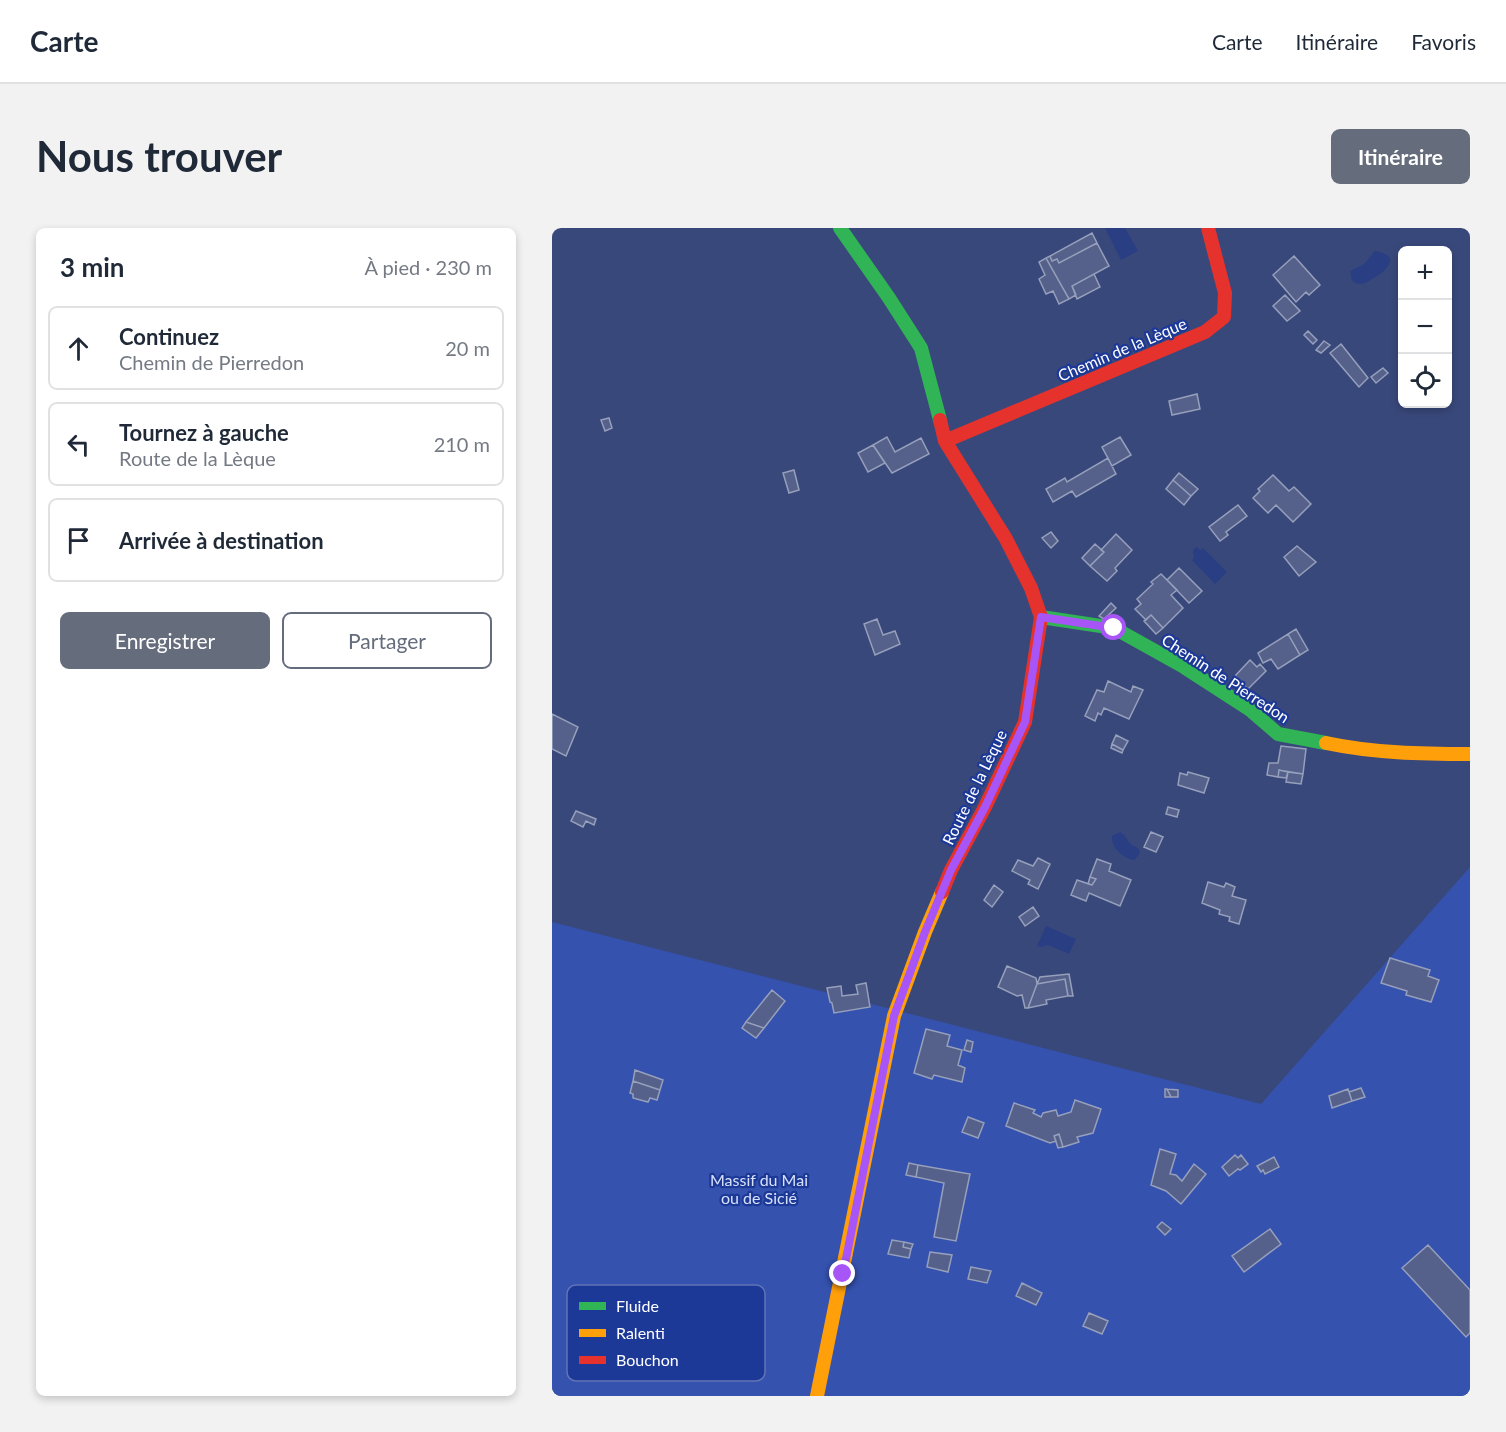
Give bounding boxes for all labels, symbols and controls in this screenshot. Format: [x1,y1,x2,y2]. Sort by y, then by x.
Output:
text: Carte [30,24,98,58]
text: Carte [1212,29,1263,54]
text: Itinéraire [1296,29,1378,54]
text: Favoris [1411,29,1476,54]
button: Itinéraire [1331,129,1470,184]
text: Nous trouver [36,131,282,181]
map controls [1398,246,1452,408]
button: + [1398,246,1452,300]
text: 3 min [60,251,124,283]
text: À pied · 230 m [364,255,492,279]
button: − [1398,300,1452,354]
street label: Chemin de la Lèque [1055,313,1189,385]
text: Continuez [119,323,219,350]
icon: ahead [62,332,95,365]
text: 20 m [445,336,490,360]
text: Chemin de Pierredon [119,350,304,374]
button: locate [1398,354,1452,408]
text: Tournez à gauche [119,419,289,446]
icon: left [62,428,95,461]
text: 210 m [434,432,490,456]
text: Route de la Lèque [119,446,276,470]
icon: arrive [62,524,95,557]
text: Arrivée à destination [119,527,324,554]
button: Enregistrer [60,612,270,669]
button: Partager [282,612,492,669]
route start [1100,614,1126,640]
street label: Chemin de Pierredon [1159,630,1293,726]
street label: Route de la Lèque [938,726,1010,848]
park label: Massif du Mai ou de Sicié [710,1170,808,1207]
route end [829,1260,855,1286]
legend [567,1285,765,1381]
text: Fluide [616,1296,659,1315]
text: Ralenti [616,1323,665,1342]
text: Bouchon [616,1350,679,1369]

